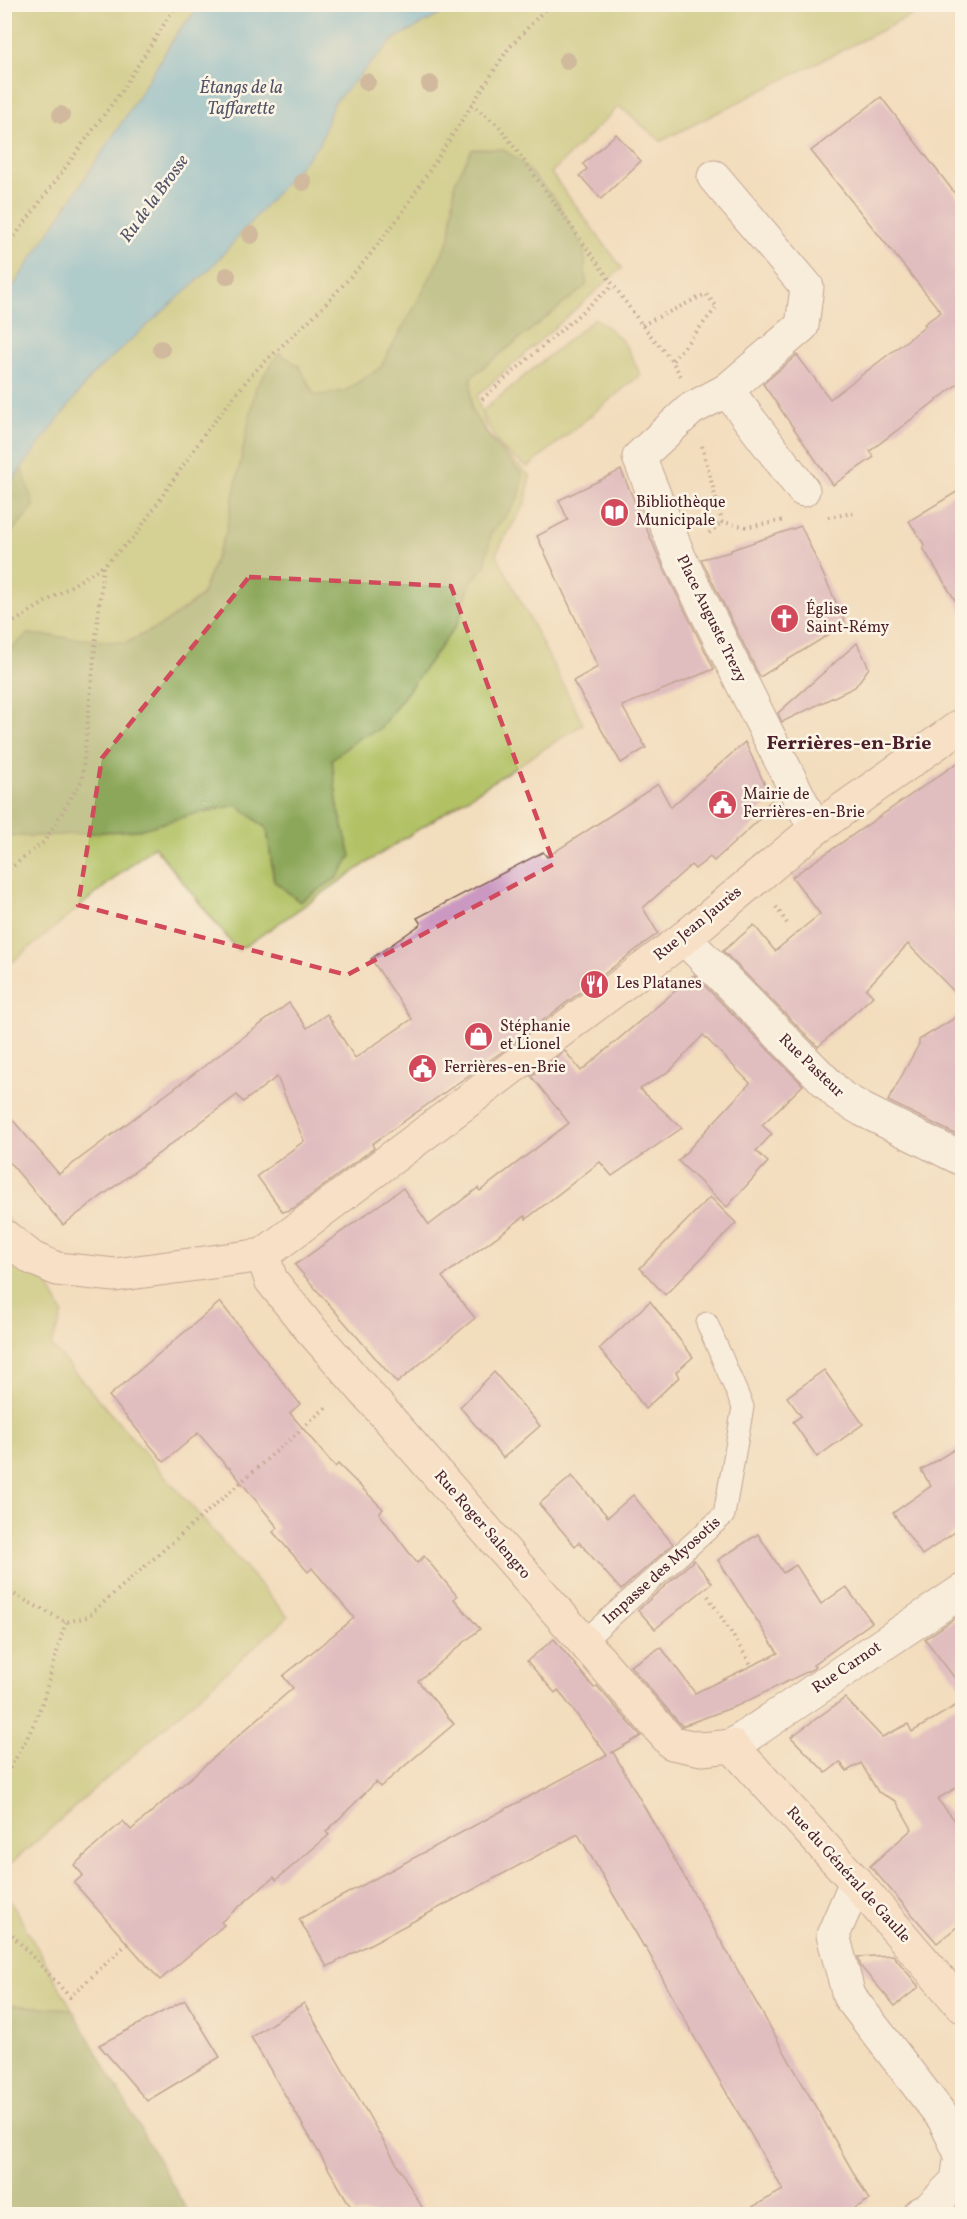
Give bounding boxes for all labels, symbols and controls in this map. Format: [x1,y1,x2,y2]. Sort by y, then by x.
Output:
water label: Étangs de la Taffarette [199,76,283,122]
water label: Ru de la Brosse [115,150,196,248]
place label: Bibliothèque Municipale [636,492,726,532]
library icon: Bibliothèque Municipale [599,496,631,528]
street label: Place Auguste Trezy [671,552,752,687]
place label: Église Saint-Rémy [806,599,889,639]
church icon: Église Saint-Rémy [769,603,801,635]
district label: Ferrières-en-Brie [766,730,932,758]
place label: Mairie de Ferrières-en-Brie [743,784,865,824]
public building icon: Mairie de Ferrières-en-Brie [706,788,738,820]
street label: Rue Jean Jaurès [649,881,747,966]
restaurant icon: Les Platanes [579,968,611,1000]
place label: Les Platanes [616,973,702,995]
place label: Stéphanie et Lionel [500,1016,570,1056]
shop icon: Stéphanie et Lionel [463,1020,495,1052]
street label: Rue Pasteur [773,1029,849,1103]
public building icon: Ferrières-en-Brie [407,1052,439,1084]
place label: Ferrières-en-Brie [444,1057,566,1079]
street label: Rue Roger Salengro [429,1466,535,1584]
street label: Impasse des Myosotis [598,1512,726,1630]
street label: Rue Carnot [808,1636,886,1699]
street label: Rue du Général de Gaulle [781,1802,915,1948]

